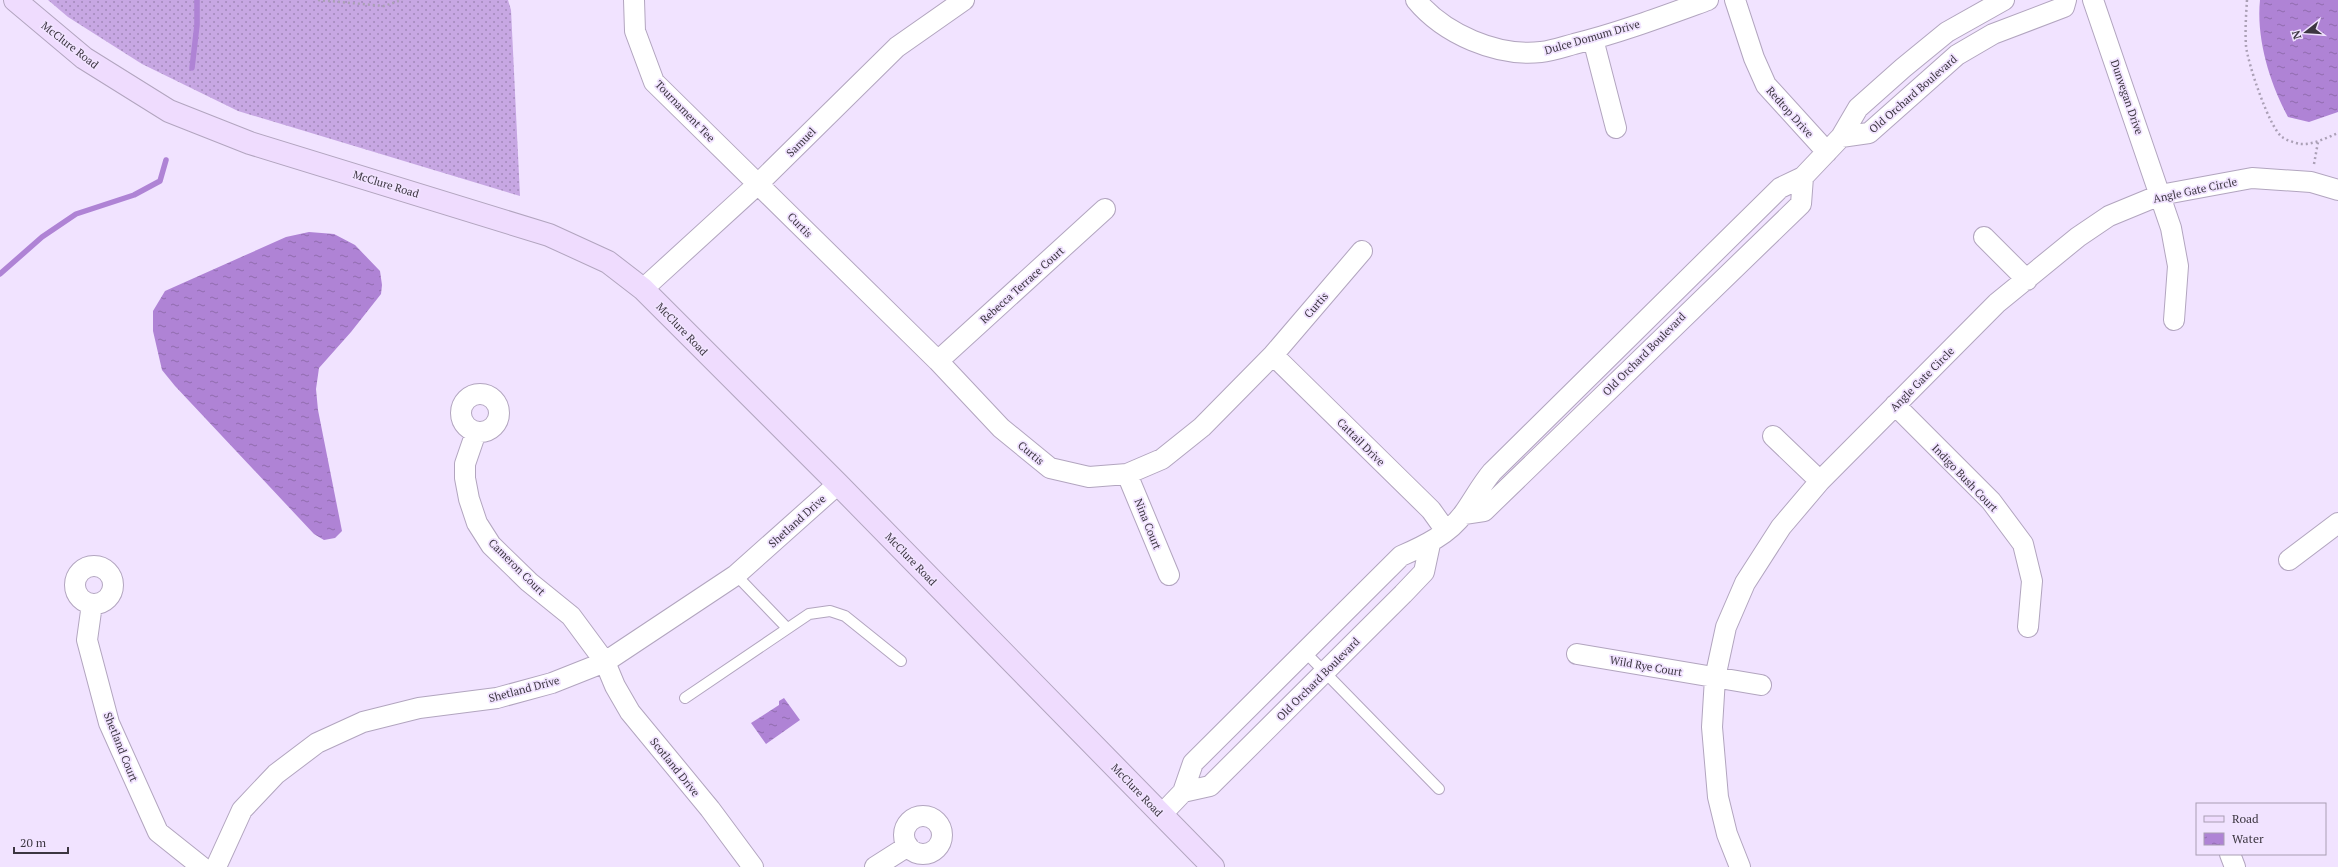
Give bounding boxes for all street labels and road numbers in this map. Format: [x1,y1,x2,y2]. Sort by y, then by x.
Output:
street label: Dulce Domum Drive [1543,17,1642,57]
street label: McClure Road [39,18,101,72]
street label: Old Orchard Boulevard [1866,52,1960,136]
street label: Dunvegan Drive [2108,58,2147,137]
street label: Tournament Tee [652,77,718,145]
street label: Redtop Drive [1763,84,1817,141]
street label: Samuel [783,124,819,160]
street label: McClure Road [351,167,421,201]
street label: Angle Gate Circle [2152,174,2239,206]
street label: Curtis [785,210,816,241]
street label: Rebecca Terrace Court [977,244,1067,326]
street label: Curtis [1301,289,1331,321]
street label: McClure Road [653,300,711,358]
street label: Old Orchard Boulevard [1599,309,1689,399]
street label: Angle Gate Circle [1887,344,1957,414]
street label: Cattail Drive [1334,415,1388,469]
street label: Curtis [1015,438,1047,468]
street label: Indigo Bush Court [1929,441,2001,515]
street label: Shetland Drive [765,491,829,550]
street label: Nina Court [1131,497,1165,551]
street label: McClure Road [882,530,940,588]
street label: Cameron Court [486,536,548,598]
street label: Old Orchard Boulevard [1273,634,1363,724]
street label: Wild Rye Court [1609,653,1683,679]
street label: Shetland Drive [487,673,561,705]
street label: Shetland Court [101,710,141,784]
street label: Scotland Drive [647,735,703,799]
street label: McClure Road [1108,761,1166,819]

